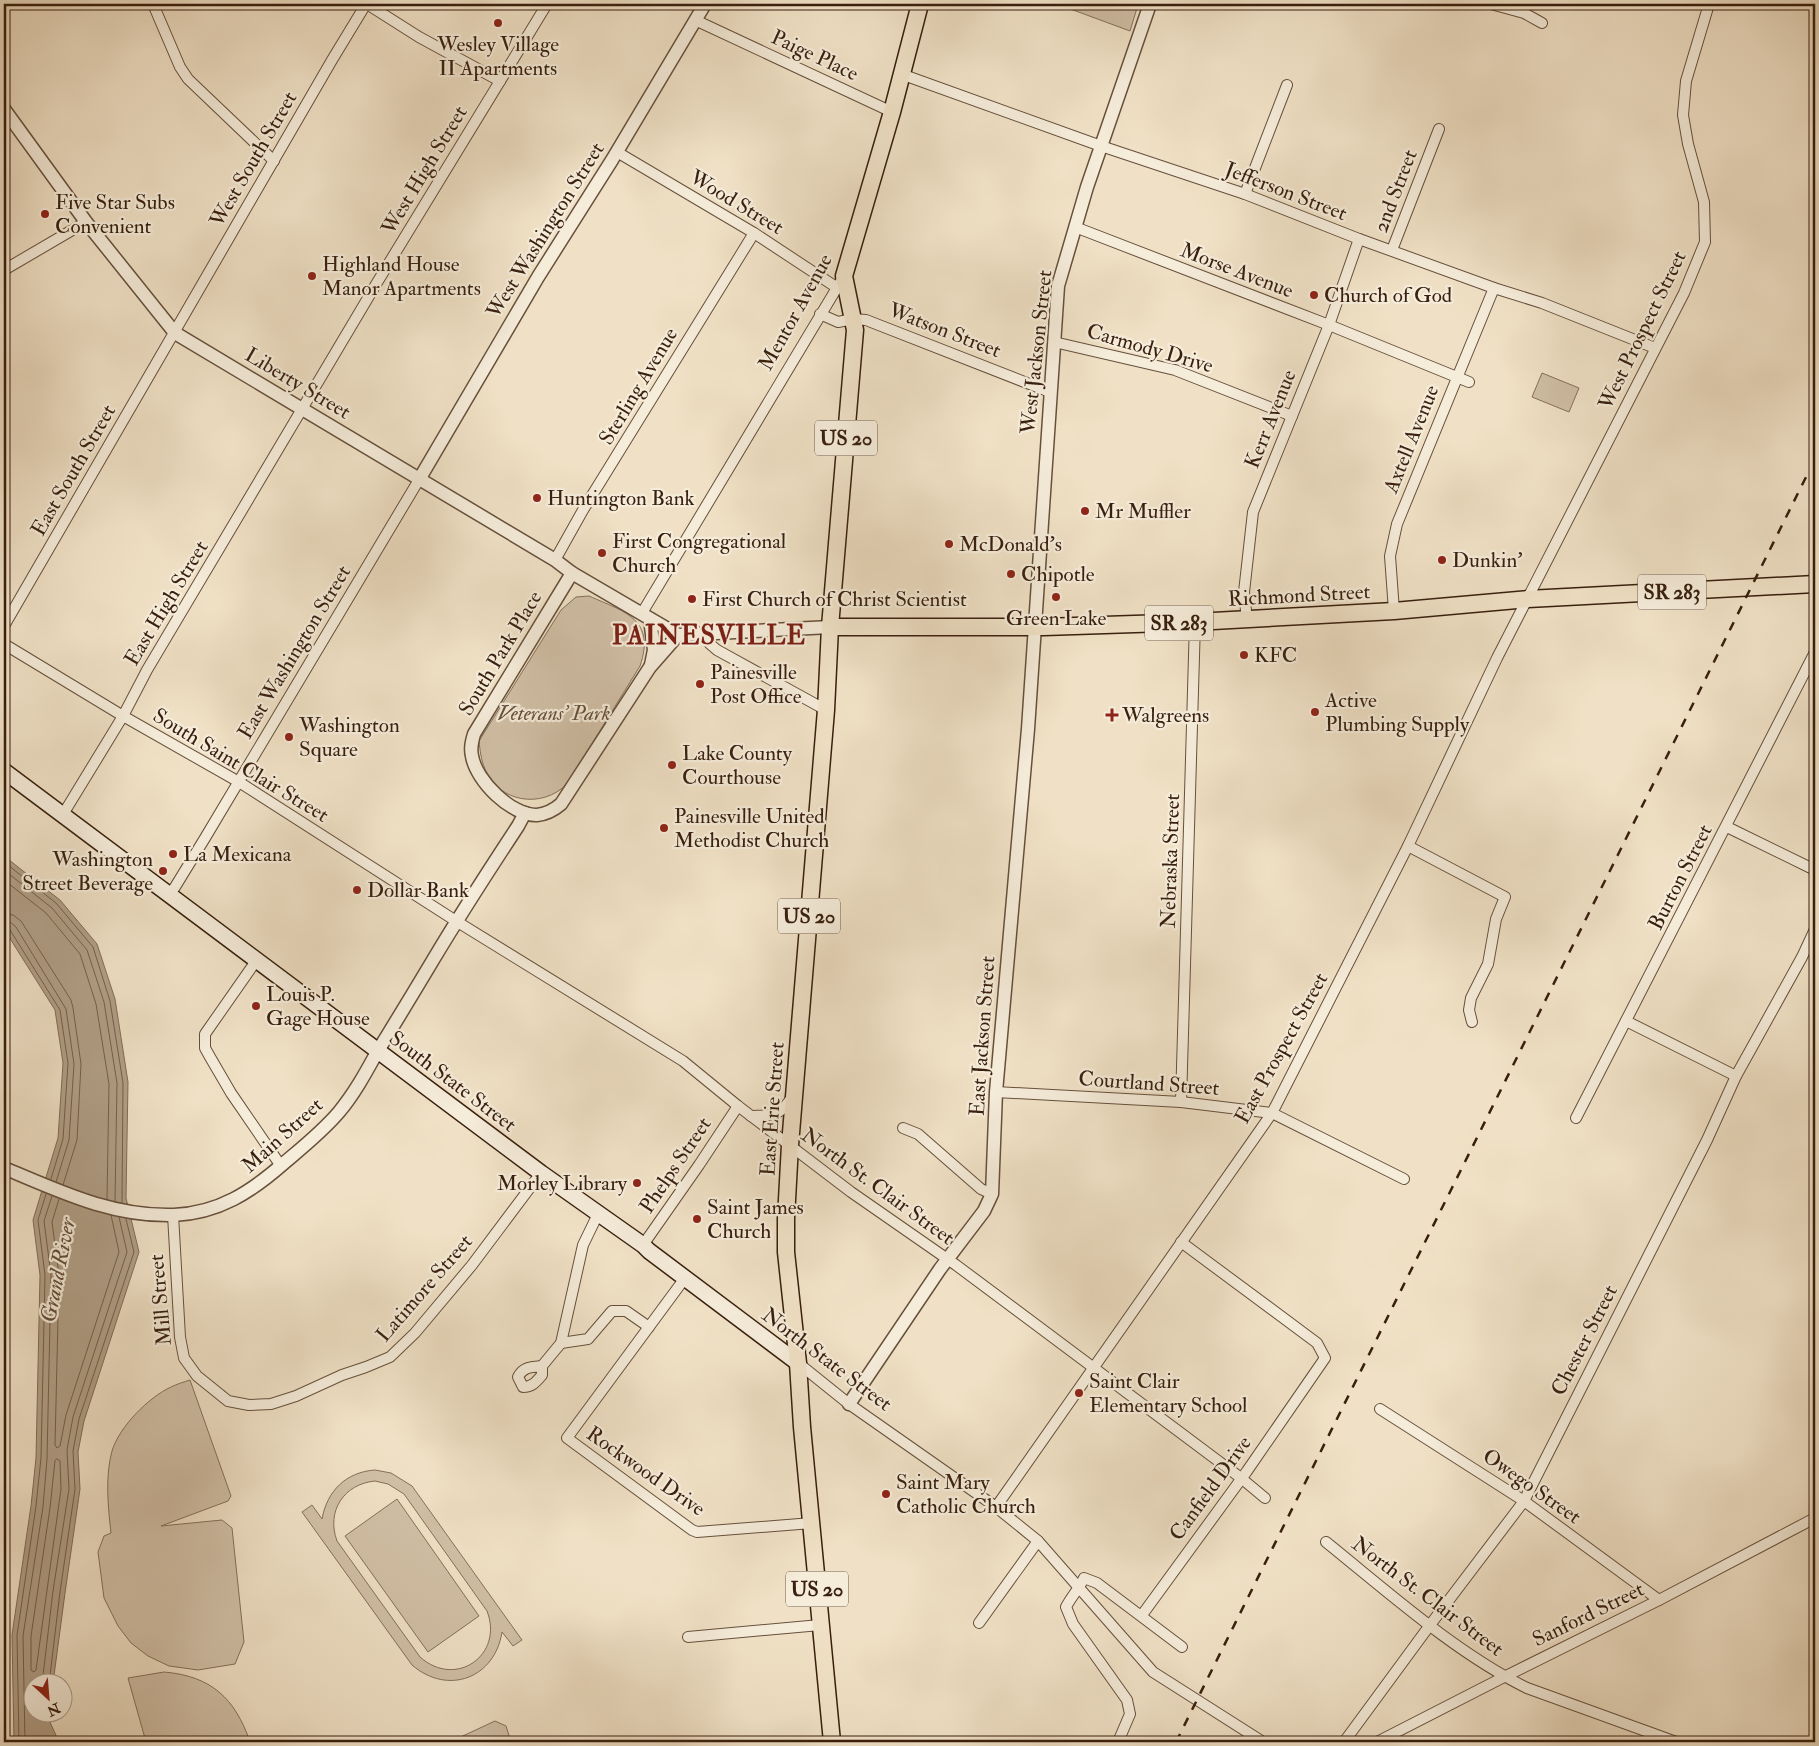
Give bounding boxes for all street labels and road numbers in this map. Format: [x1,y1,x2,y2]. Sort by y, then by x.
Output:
street label: Paige Place [767,24,863,87]
street label: West South Street [203,86,303,233]
street label: West High Street [375,101,474,241]
street label: West Washington Street [480,137,611,324]
street label: 2nd Street [1367,146,1424,237]
street label: Jefferson Street [1220,155,1351,227]
street label: Wood Street [684,163,789,241]
street label: Morse Avenue [1176,237,1297,304]
street label: West Prospect Street [1592,246,1693,415]
street label: Mentor Avenue [752,249,839,375]
street label: West Jackson Street [1014,268,1059,436]
street label: Watson Street [884,296,1005,364]
street label: Carmody Drive [1084,318,1216,379]
street label: Sterling Avenue [593,322,684,450]
street label: Liberty Street [240,341,356,426]
street label: Kerr Avenue [1238,366,1303,472]
street label: Axtell Avenue [1377,381,1445,498]
street label: East South Street [25,399,122,541]
road number: US 20 [815,420,877,456]
street label: East High Street [118,536,214,671]
street label: East Washington Street [232,560,357,744]
road number: SR 283 [1638,574,1706,610]
street label: Richmond Street [1227,578,1371,613]
street label: South Park Place [453,586,548,721]
road number: SR 283 [1145,606,1213,640]
street label: South Saint Clair Street [148,702,334,829]
street label: Nebraska Street [1155,793,1186,929]
street label: Burton Street [1642,820,1719,935]
road number: US 20 [778,898,840,934]
street label: East Jackson Street [963,955,1002,1117]
street label: East Prospect Street [1229,968,1334,1129]
street label: South State Street [384,1025,522,1138]
street label: East Erie Street [754,1041,791,1177]
street label: Courtland Street [1078,1065,1220,1102]
street label: Main Street [236,1092,329,1179]
street label: Phelps Street [633,1112,718,1219]
street label: North St. Clair Street [796,1122,960,1251]
street label: Latimore Street [370,1229,479,1348]
street label: Mill Street [143,1253,178,1347]
street label: Chester Street [1545,1280,1624,1400]
street label: North State Street [756,1302,897,1417]
street label: Rockwood Drive [581,1420,711,1522]
street label: Canfield Drive [1163,1430,1258,1546]
street label: Owego Street [1477,1443,1586,1530]
street label: North St. Clair Street [1346,1530,1509,1662]
road number: US 20 [786,1572,848,1606]
street label: Sanford Street [1528,1576,1649,1653]

